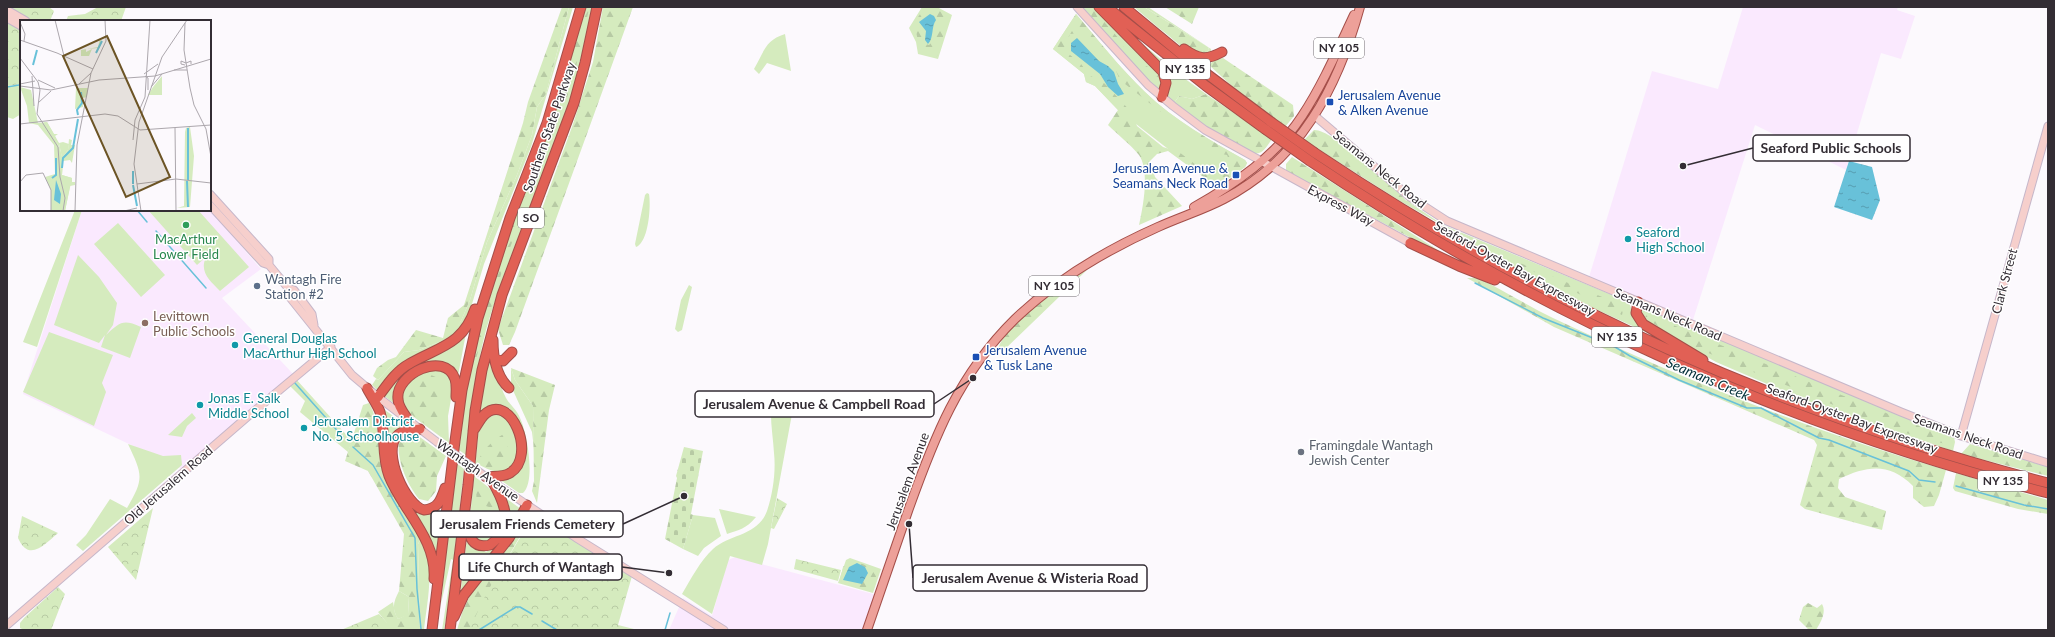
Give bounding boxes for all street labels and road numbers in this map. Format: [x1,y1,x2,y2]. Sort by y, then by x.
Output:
road number: NY 105 [1314,38,1364,58]
street label: Southern State Parkway [519,59,579,194]
road number: NY 135 [1160,59,1210,79]
street label: Seamans Neck Road [1330,127,1430,211]
street label: Express Way [1305,181,1377,229]
road number: SO [518,208,544,228]
street label: Seaford-Oyster Bay Expressway [1432,217,1599,319]
street label: Clark Street [1988,246,2020,315]
road number: NY 105 [1029,276,1079,296]
street label: Seamans Neck Road [1612,284,1724,344]
road number: NY 135 [1592,327,1642,347]
street label: Seaford-Oyster Bay Expressway [1764,379,1940,457]
street label: Seamans Neck Road [1911,410,2025,462]
street label: Jerusalem Avenue [882,430,932,532]
street label: Wantagh Avenue [434,436,523,505]
street label: Old Jerusalem Road [120,442,216,528]
road number: NY 135 [1978,471,2028,491]

